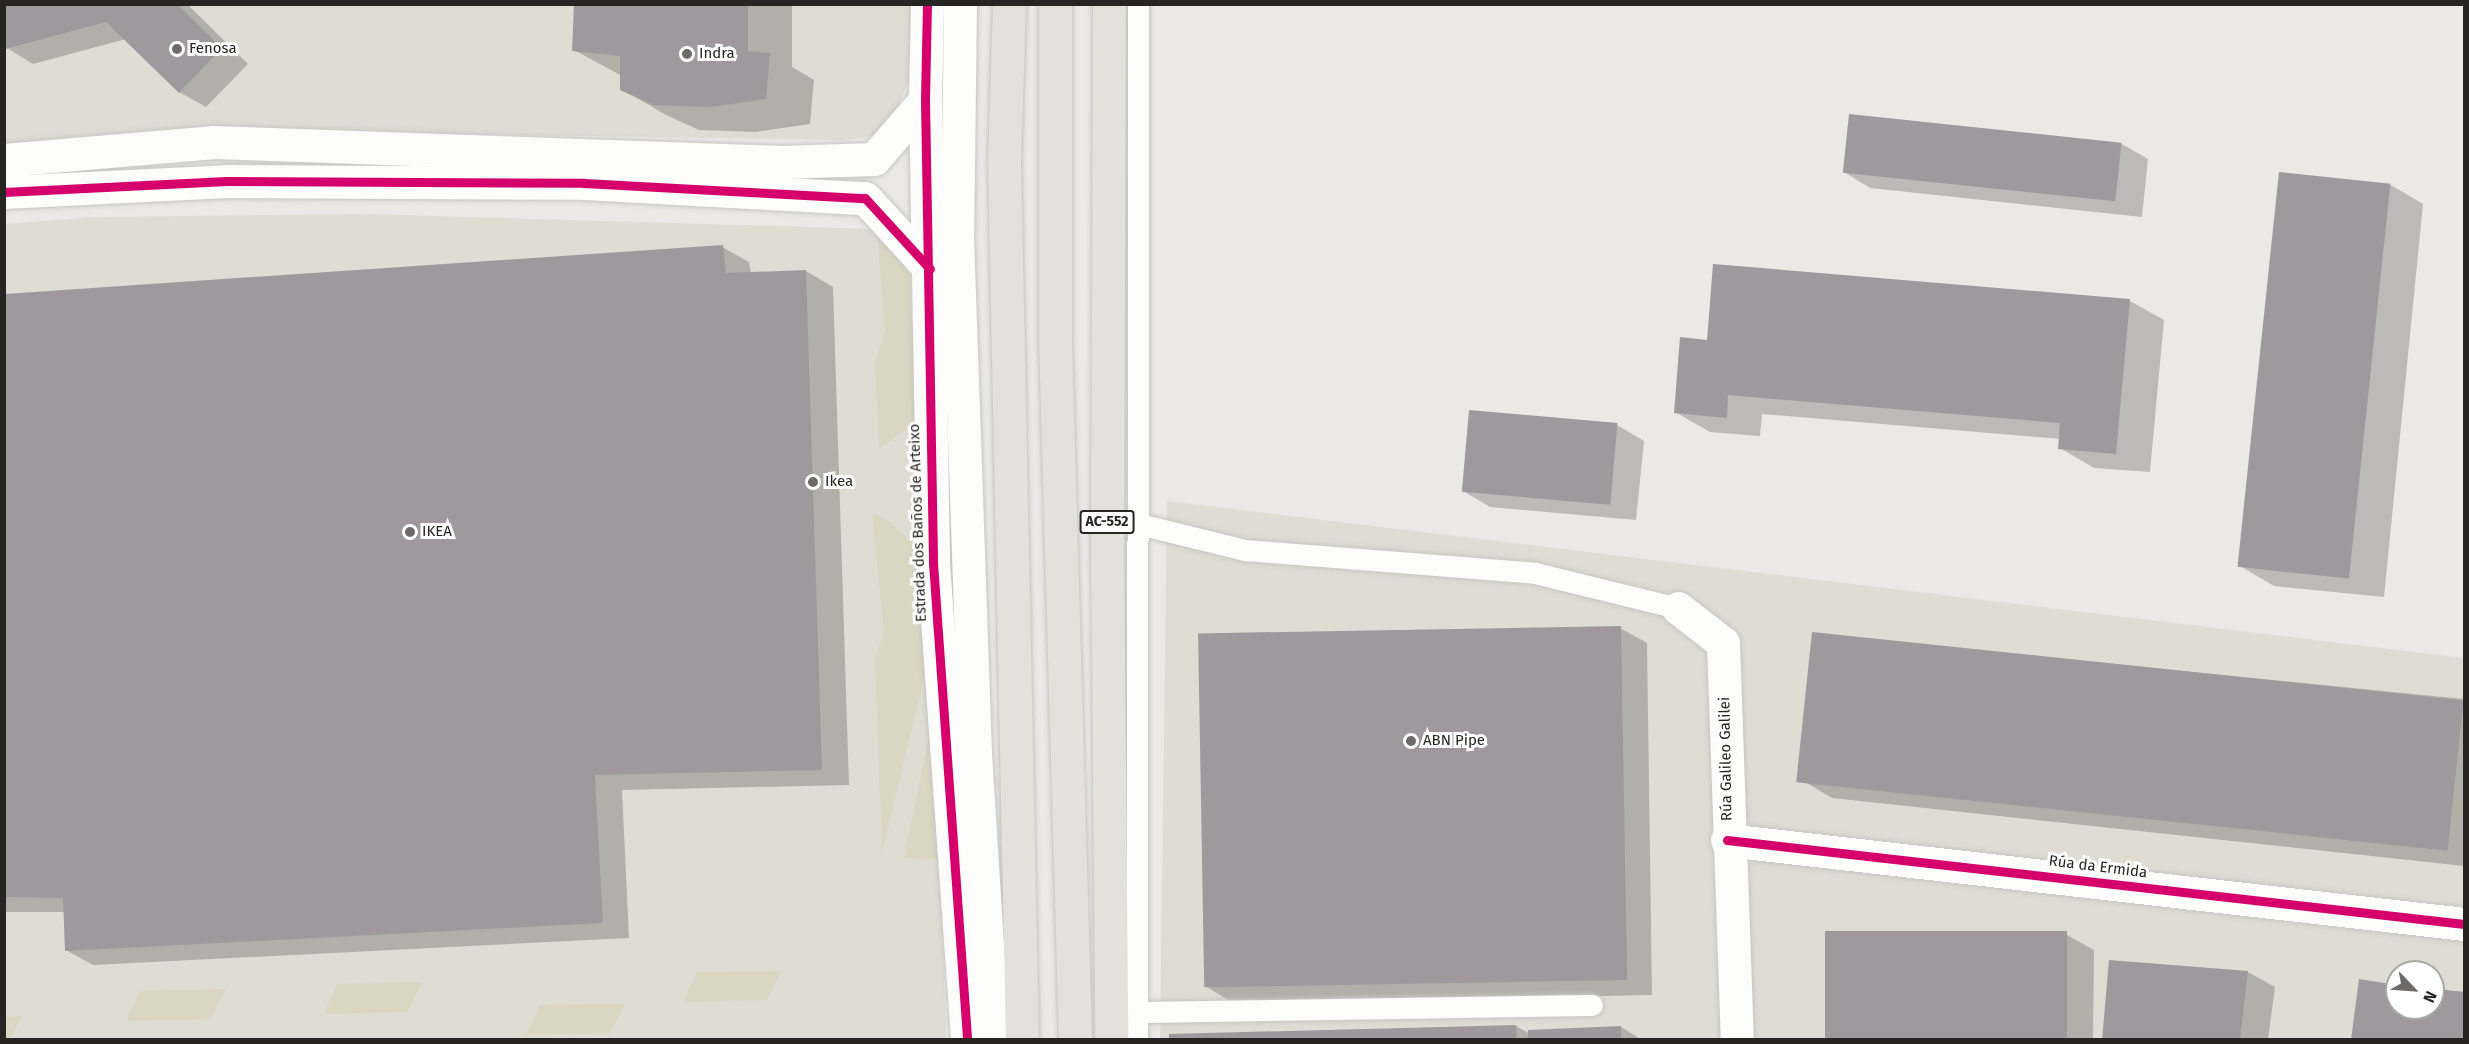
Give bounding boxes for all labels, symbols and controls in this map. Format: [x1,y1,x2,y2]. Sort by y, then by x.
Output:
place label: Fenosa [189,40,237,58]
marker: Fenosa [170,42,184,56]
place label: Indra [699,45,735,63]
marker: Indra [680,47,694,61]
street label: Estrada dos Baños de Arteixo [906,424,930,622]
place label: Ikea [825,473,853,491]
marker: Ikea [806,475,820,489]
road number: AC-552 [1078,511,1136,533]
place label: IKEA [422,523,452,541]
marker: IKEA [403,525,417,539]
street label: Rúa Galileo Galilei [1716,697,1736,821]
place label: ABN Pipe [1423,732,1485,750]
marker: ABN Pipe [1404,734,1418,748]
street label: Rúa da Ermida [2048,852,2148,882]
north arrow [2385,960,2445,1020]
text: N [2419,988,2441,1006]

